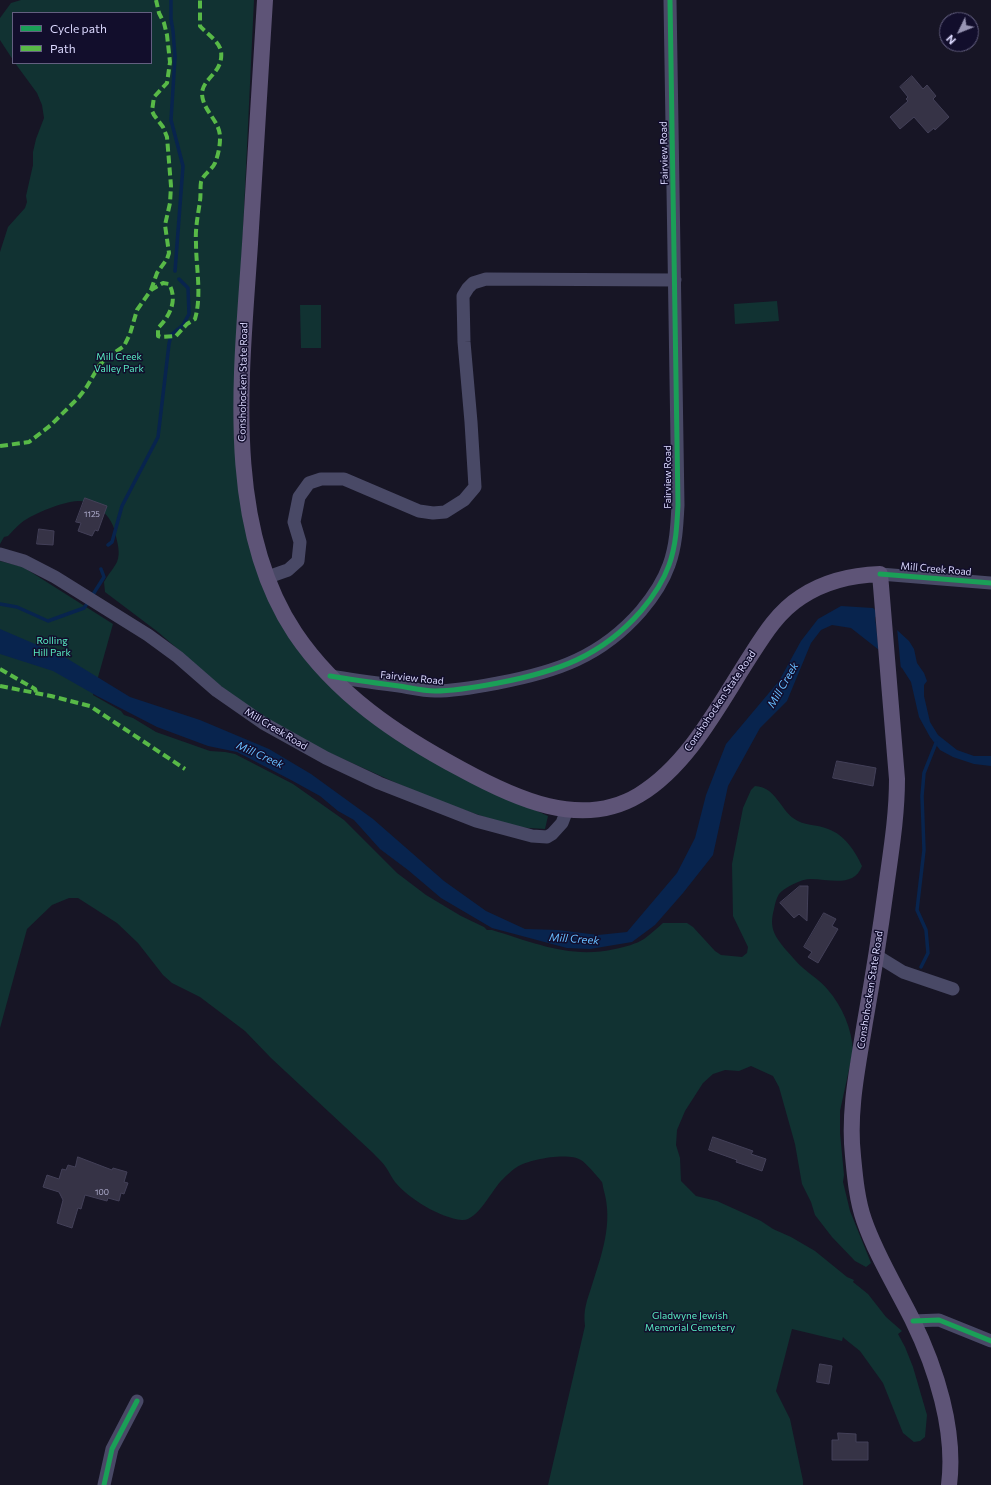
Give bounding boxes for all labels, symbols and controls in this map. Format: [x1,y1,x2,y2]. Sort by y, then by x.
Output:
legend [12,12,152,64]
north arrow [939,12,979,52]
text: Cycle path [50,21,107,35]
text: N [943,32,958,47]
text: Path [50,41,76,55]
street label: Fairview Road [657,121,671,185]
street label: Conshohocken State Road [236,322,250,442]
park label: Mill Creek Valley Park [94,351,144,374]
street label: Fairview Road [662,445,674,509]
house number: 1125 [84,509,100,519]
street label: Mill Creek Road [900,560,972,578]
park label: Rolling Hill Park [33,635,71,658]
street label: Conshohocken State Road [682,648,758,754]
water label: Mill Creek [765,660,801,710]
street label: Fairview Road [380,669,444,687]
street label: Mill Creek Road [242,706,310,752]
water label: Mill Creek [234,739,286,771]
street label: Conshohocken State Road [855,930,885,1050]
water label: Mill Creek [548,931,600,947]
house number: 100 [95,1187,109,1197]
park label: Gladwyne Jewish Memorial Cemetery [645,1310,735,1334]

